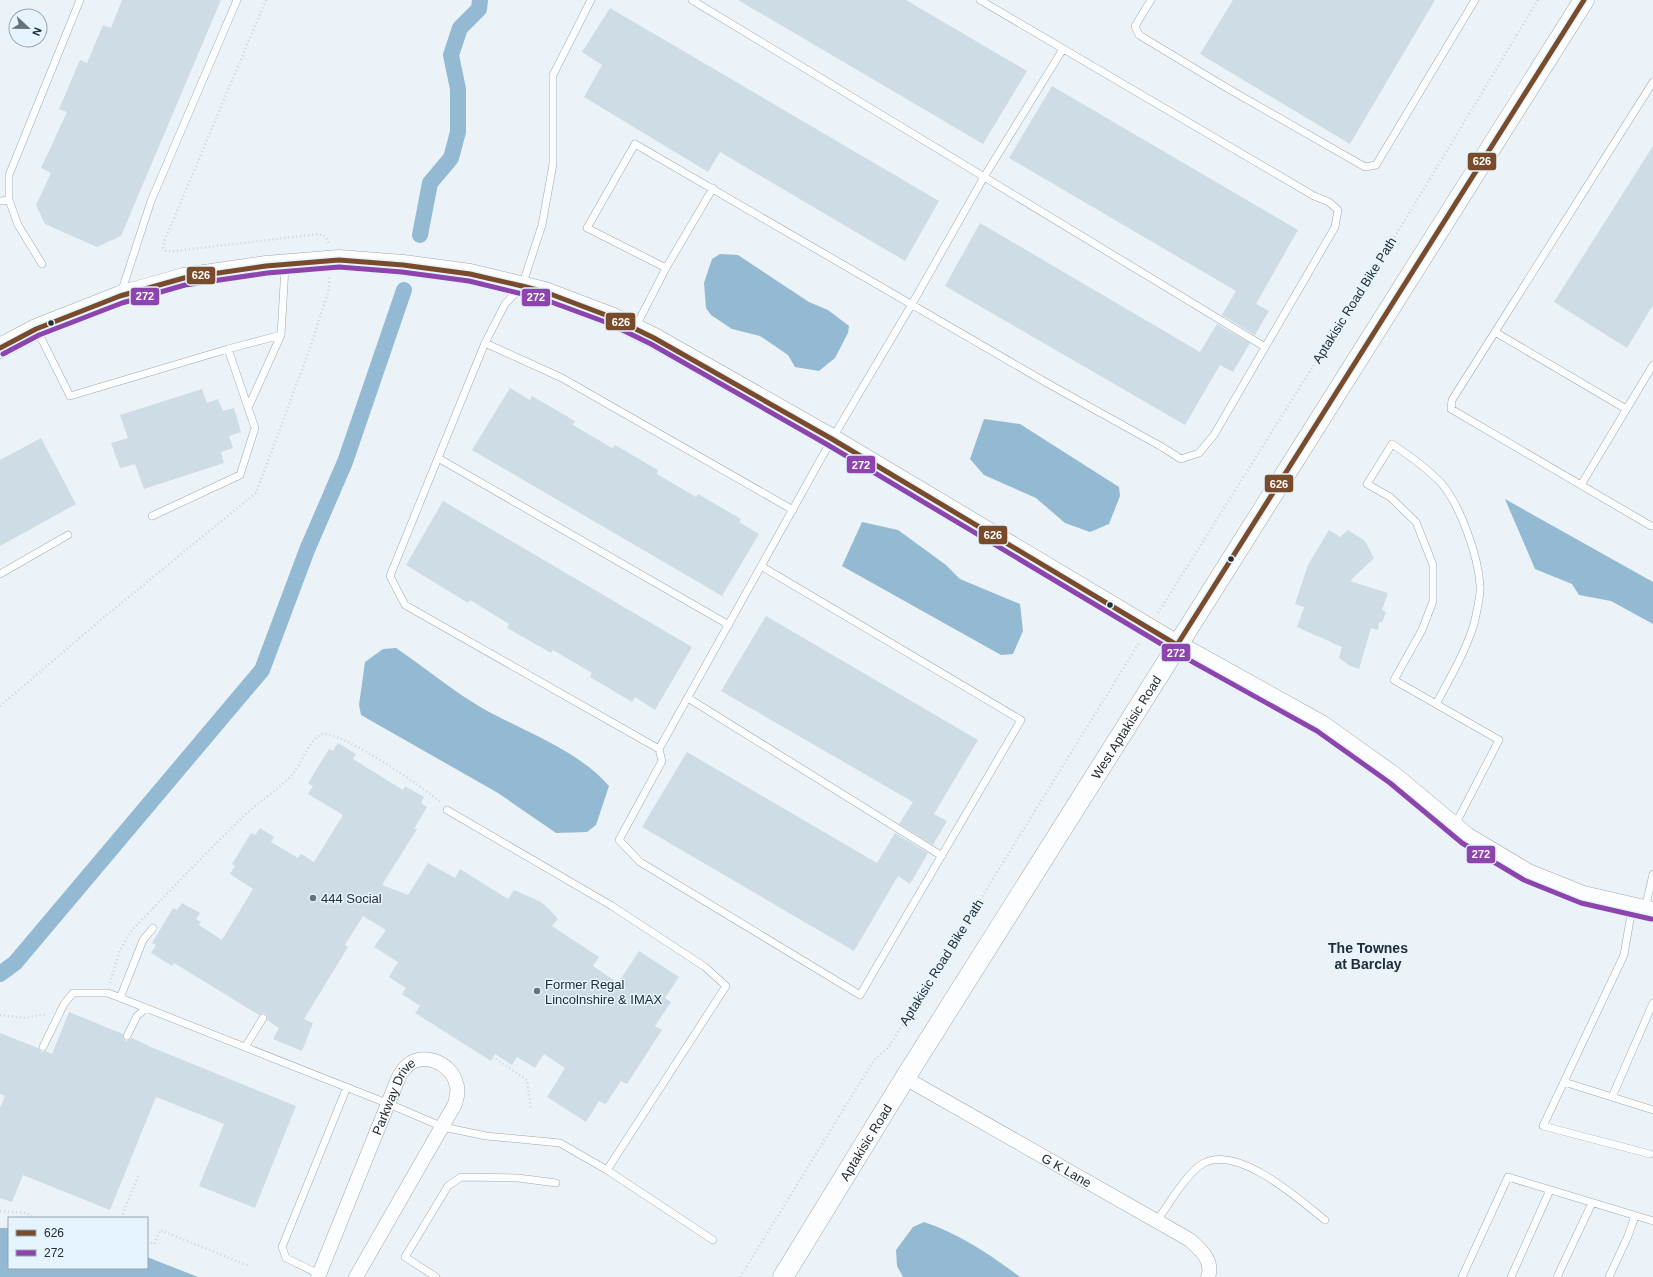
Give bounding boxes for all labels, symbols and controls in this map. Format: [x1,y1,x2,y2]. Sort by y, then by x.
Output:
north arrow [8,8,48,48]
text: N [30,26,44,38]
line badge: 626 [1467,152,1497,171]
text: 626 [1473,155,1491,167]
street label: Aptakisic Road Bike Path [1309,234,1399,366]
line badge: 626 [186,266,216,285]
text: 626 [192,269,210,281]
line badge: 272 [130,287,160,306]
line badge: 272 [521,288,551,307]
text: 272 [136,290,154,302]
text: 272 [527,291,545,303]
line badge: 626 [605,312,636,331]
text: 626 [612,316,630,328]
unlabelled marker [46,318,56,328]
line badge: 272 [846,455,876,474]
text: 272 [852,459,870,471]
line badge: 626 [1264,474,1294,493]
text: 626 [1270,478,1288,490]
line badge: 626 [978,525,1008,545]
text: 626 [984,529,1002,541]
unlabelled marker [1226,554,1236,564]
unlabelled marker [1105,600,1115,610]
line badge: 272 [1161,643,1191,662]
text: 272 [1167,647,1185,659]
street label: West Aptakisic Road [1088,673,1164,782]
line badge: 272 [1466,845,1496,864]
text: 272 [1472,848,1490,860]
place label: 444 Social [321,891,382,906]
marker: 444 Social [308,893,318,903]
street label: Aptakisic Road Bike Path [896,896,986,1028]
district label: The Townes at Barclay [1328,940,1408,972]
place label: Former Regal Lincolnshire & IMAX [545,977,662,1007]
marker: Former Regal Lincolnshire & IMAX [532,986,542,996]
street label: Parkway Drive [369,1055,418,1137]
street label: Aptakisic Road [837,1102,895,1183]
street label: G K Lane [1039,1150,1094,1190]
legend [8,1217,148,1269]
text: 626 [44,1226,64,1240]
text: 272 [44,1246,64,1260]

